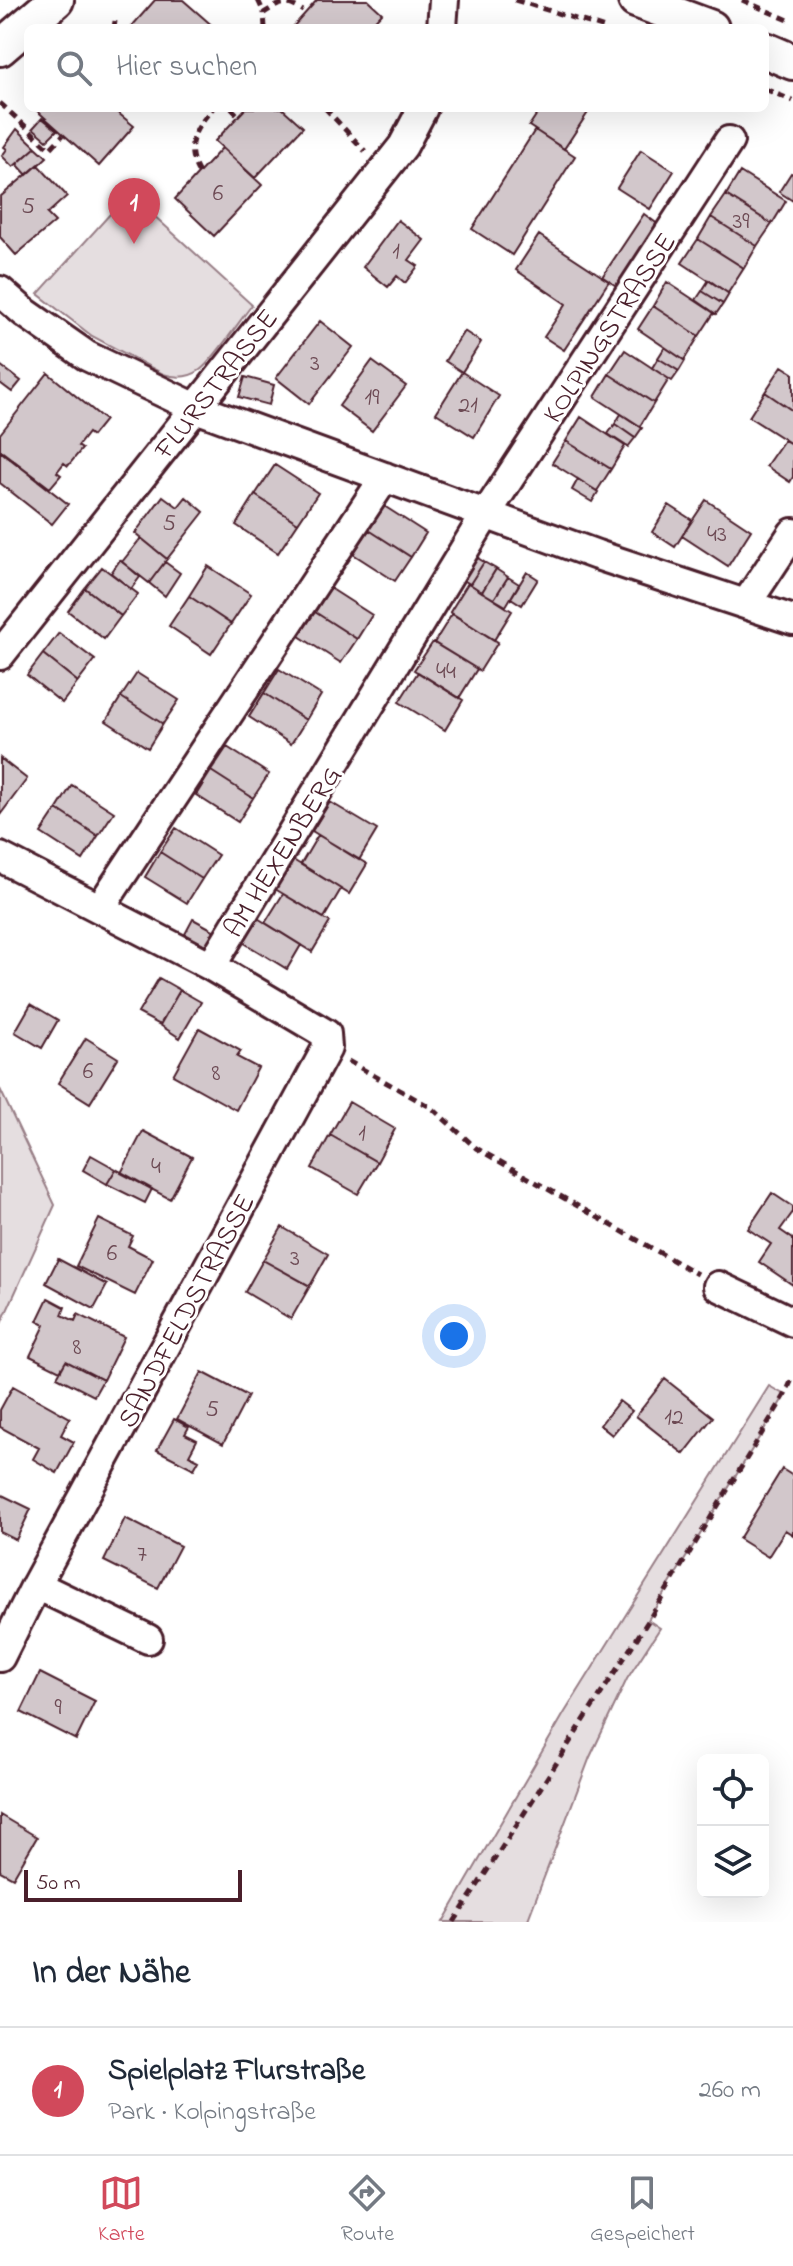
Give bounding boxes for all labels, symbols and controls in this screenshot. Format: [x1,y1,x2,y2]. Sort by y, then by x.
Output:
search box [24,24,769,112]
icon: search [52,46,96,90]
text: Hier suchen [116,46,257,90]
house number: 6 [213,177,224,212]
pin: 1 [108,178,160,244]
house number: 5 [21,190,35,225]
house number: 39 [732,205,750,240]
street label: KOLPINGSTRASSE [534,226,688,432]
house number: 1 [392,235,400,270]
street label: FLURSTRASSE [145,301,290,470]
house number: 3 [310,347,320,382]
house number: 19 [365,381,380,416]
house number: 21 [458,389,478,424]
house number: 5 [162,507,176,542]
house number: 43 [707,518,727,553]
house number: 44 [436,655,456,690]
street label: AM HEXENBERG [215,759,353,947]
house number: 6 [83,1055,94,1090]
house number: 8 [212,1057,221,1092]
house number: 1 [358,1117,366,1152]
house number: 4 [151,1150,161,1185]
street label: SANDFELDSTRASSE [109,1187,267,1436]
house number: 6 [107,1237,118,1272]
house number: 3 [290,1242,300,1277]
your location [434,1316,474,1356]
house number: 8 [73,1331,82,1366]
house number: 5 [205,1393,219,1428]
house number: 12 [664,1401,684,1436]
house number: 7 [137,1538,147,1573]
house number: 9 [54,1691,62,1726]
map controls [697,1754,769,1898]
button: locate [697,1754,769,1826]
button: layers [697,1826,769,1898]
scale bar [24,1866,242,1902]
text: 50 m [36,1868,81,1900]
text: In der Nähe [32,1949,190,1999]
text: Spielplatz Flurstraße [108,2050,365,2094]
text: 1 [54,2072,62,2110]
text: 260 m [699,2072,761,2110]
text: Park · Kolpingstraße [108,2094,316,2132]
tab: Karte [98,2171,145,2251]
tab: Route [341,2171,394,2251]
tab: Gespeichert [590,2171,695,2251]

